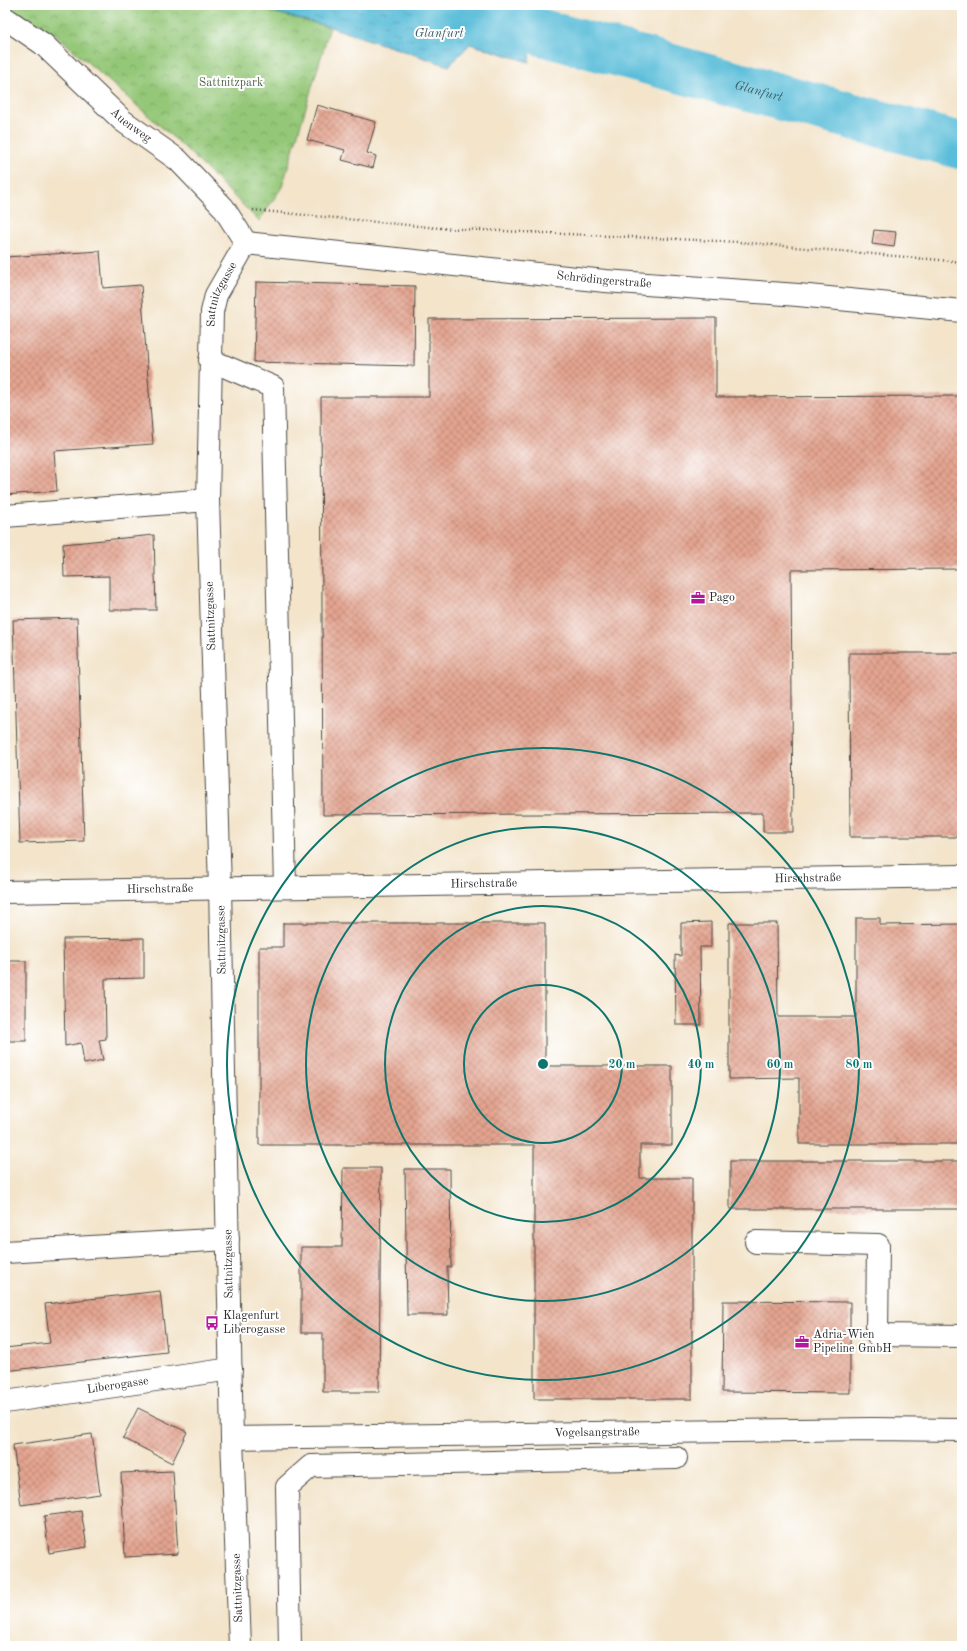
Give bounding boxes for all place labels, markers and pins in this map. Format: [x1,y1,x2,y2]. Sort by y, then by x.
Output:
office icon: Pago [690,590,706,606]
place label: Pago [709,592,735,604]
centre of rings [536,1057,550,1071]
place label: Klagenfurt Liberogasse [223,1310,286,1336]
bus stop icon: Klagenfurt Liberogasse [204,1315,220,1331]
place label: Adria-Wien Pipeline GmbH [813,1329,892,1355]
office icon: Adria-Wien Pipeline GmbH [794,1334,810,1350]

